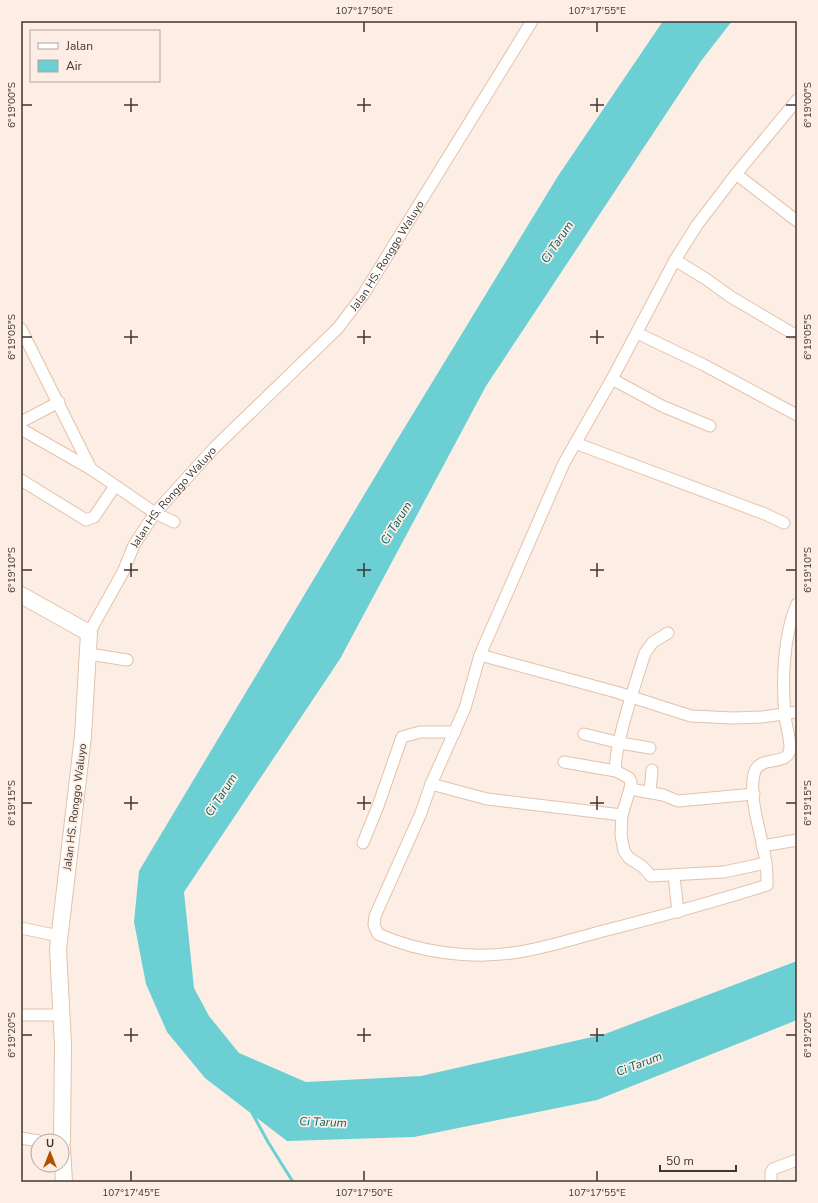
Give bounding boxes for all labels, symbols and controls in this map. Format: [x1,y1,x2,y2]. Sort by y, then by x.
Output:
text: 107°17'50"E [335,4,393,18]
text: 107°17'55"E [568,4,626,18]
legend [30,30,160,82]
text: Jalan [65,38,93,54]
text: Air [66,58,83,74]
text: 6°19'00"S [5,82,19,128]
text: 6°19'00"S [801,82,815,128]
street label: Jalan HS. Ronggo Waluyo [346,197,427,315]
water label: Ci Tarum [537,218,577,266]
text: 6°19'05"S [5,314,19,360]
text: 6°19'05"S [801,314,815,360]
street label: Jalan HS. Ronggo Waluyo [126,443,219,551]
water label: Ci Tarum [377,498,415,548]
text: 6°19'10"S [5,547,19,593]
text: 6°19'10"S [801,547,815,593]
street label: Jalan HS. Ronggo Waluyo [60,743,90,872]
water label: Ci Tarum [201,771,241,819]
text: 6°19'15"S [5,780,19,826]
text: 6°19'15"S [801,780,815,826]
text: 6°19'20"S [5,1012,19,1058]
text: 6°19'20"S [801,1012,815,1058]
water label: Ci Tarum [614,1048,664,1080]
water label: Ci Tarum [299,1113,347,1131]
north arrow [30,1133,70,1173]
text: U [46,1136,54,1151]
scale bar [660,1147,736,1173]
text: 50 m [666,1153,694,1169]
text: 107°17'45"E [102,1186,160,1200]
text: 107°17'50"E [335,1186,393,1200]
text: 107°17'55"E [568,1186,626,1200]

